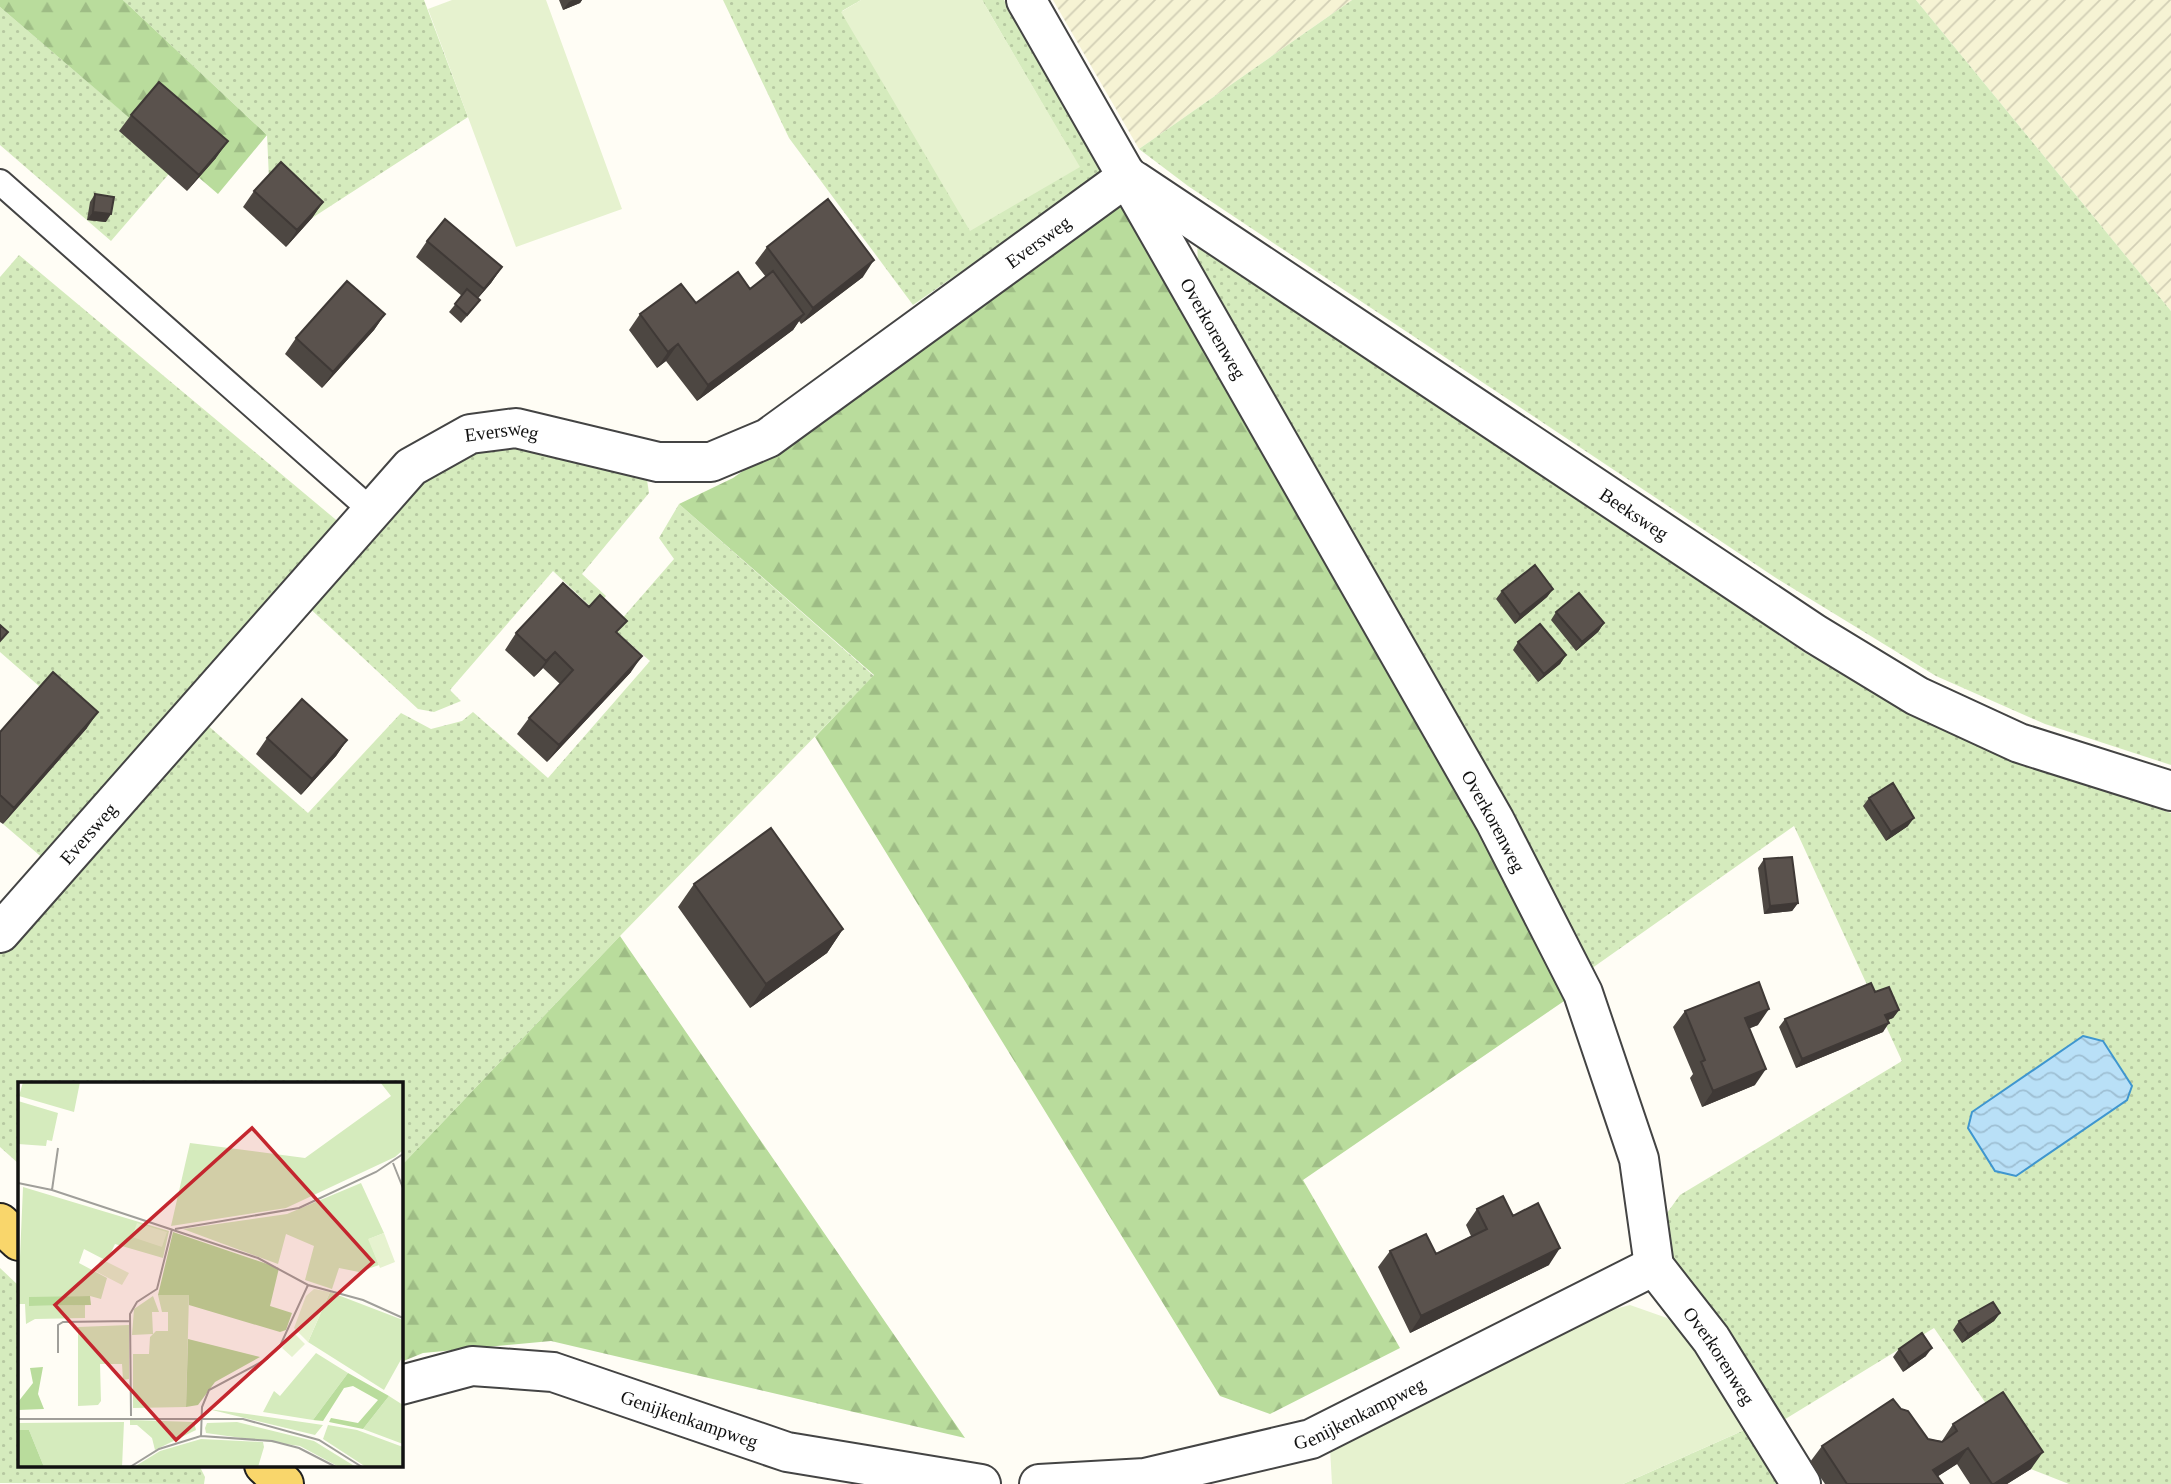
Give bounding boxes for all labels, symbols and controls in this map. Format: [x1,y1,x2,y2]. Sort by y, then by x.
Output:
street label: Eversweg [1002,211,1075,273]
street label: Overkorenweg [1176,274,1250,383]
street label: Eversweg [463,417,541,446]
street label: Beeksweg [1596,484,1673,545]
street label: Overkorenweg [1457,767,1530,876]
street label: Eversweg [56,798,121,869]
inset map [18,1082,402,1466]
street label: Overkorenweg [1679,1303,1759,1409]
street label: Genijkenkampweg [1292,1373,1429,1454]
street label: Genijkenkampweg [618,1386,761,1452]

